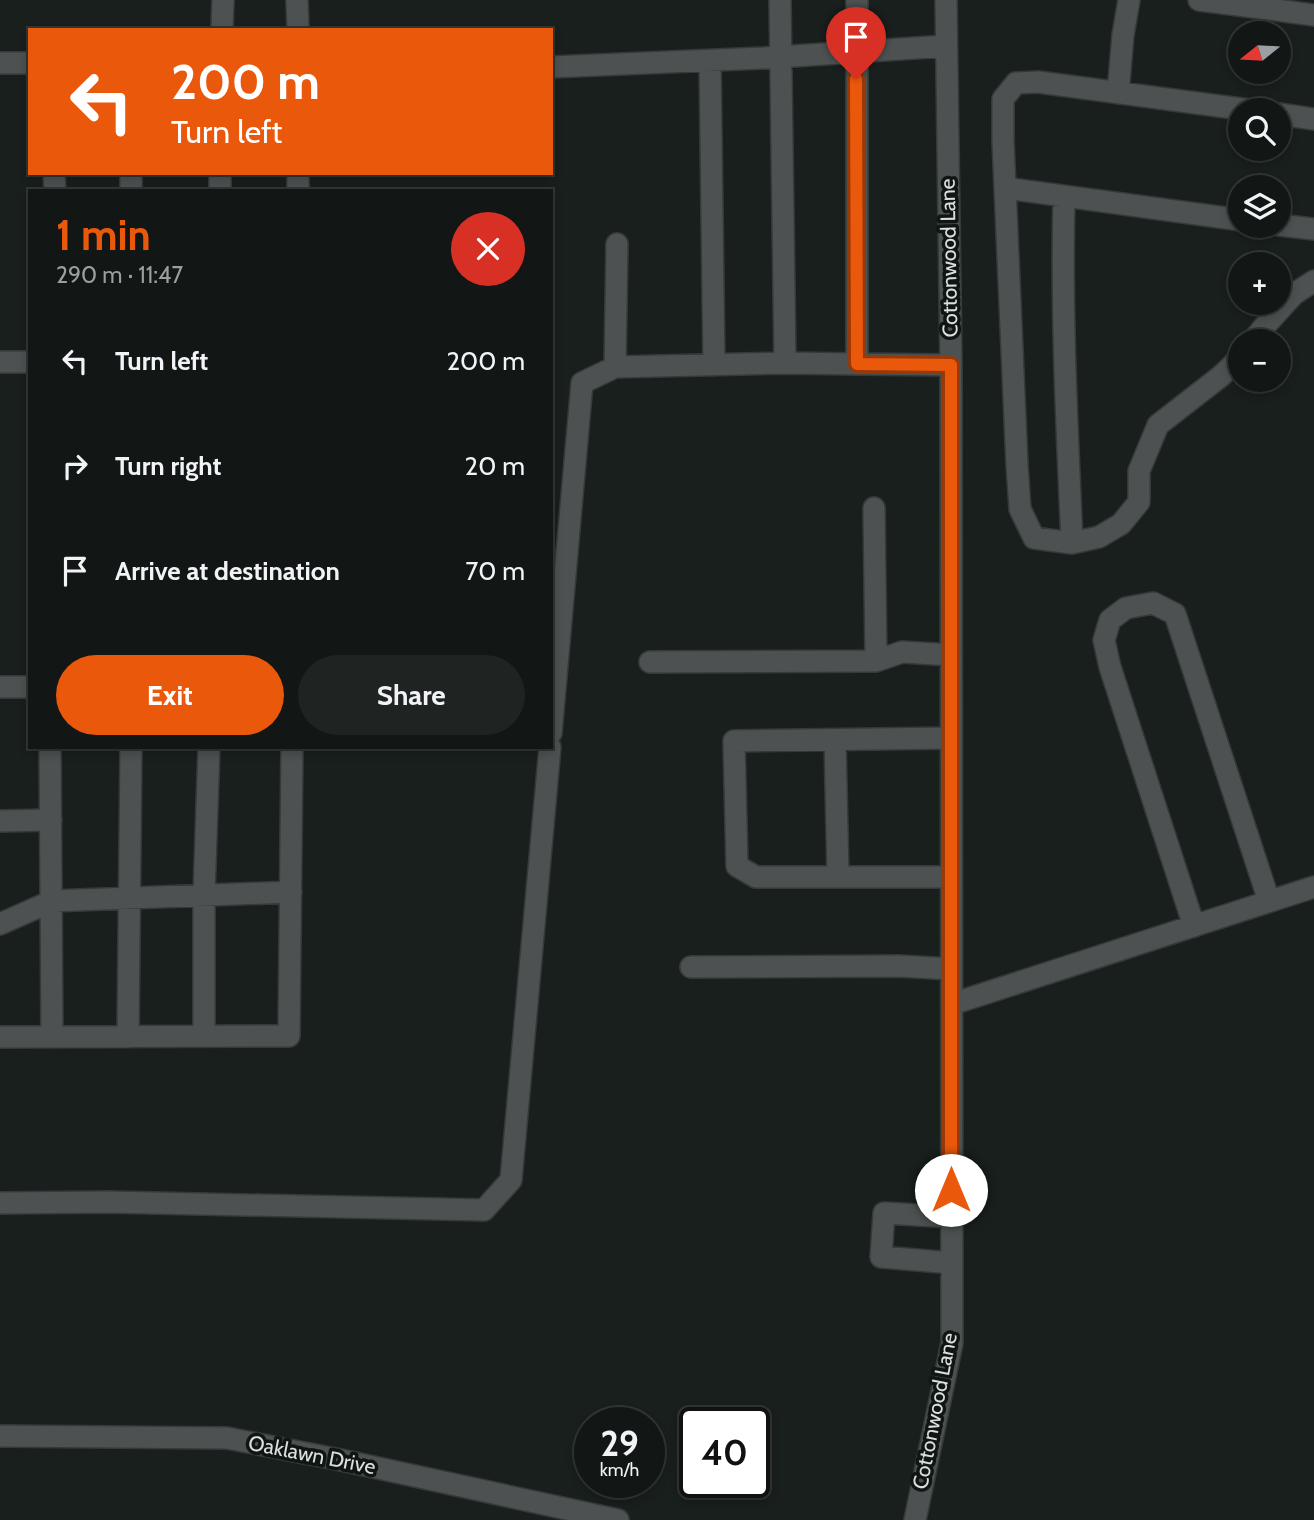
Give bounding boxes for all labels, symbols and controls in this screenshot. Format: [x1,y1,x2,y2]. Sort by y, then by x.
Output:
pin [826,7,886,79]
icon: arrive [837,18,875,56]
north arrow [1228,21,1292,84]
map controls [1228,21,1291,392]
text: 200 m [171,52,320,111]
icon: left [56,56,147,147]
button: search [1228,98,1291,161]
text: Turn left [171,112,282,151]
button: layers [1228,175,1291,238]
street label: Cottonwood Lane [935,178,962,338]
text: 1 min [56,209,151,261]
button: close [451,212,525,286]
button: + [1228,252,1291,315]
text: 290 m · 11:47 [56,261,183,289]
button: − [1228,329,1291,392]
icon: left [56,342,94,380]
text: Turn left [115,345,208,377]
text: 200 m [446,345,525,377]
icon: right [56,447,94,485]
text: Turn right [115,450,221,482]
text: 20 m [465,450,525,482]
icon: arrive [56,552,94,590]
text: Arrive at destination [115,555,340,587]
text: 70 m [465,555,525,587]
button: Exit [56,655,284,735]
button: Share [298,655,525,735]
position arrow [914,1153,988,1227]
street label: Cottonwood Lane [907,1330,962,1491]
speed limit sign: 40 [679,1407,770,1498]
text: 29 [600,1422,639,1465]
street label: Oaklawn Drive [246,1430,378,1479]
text: km/h [600,1459,639,1481]

